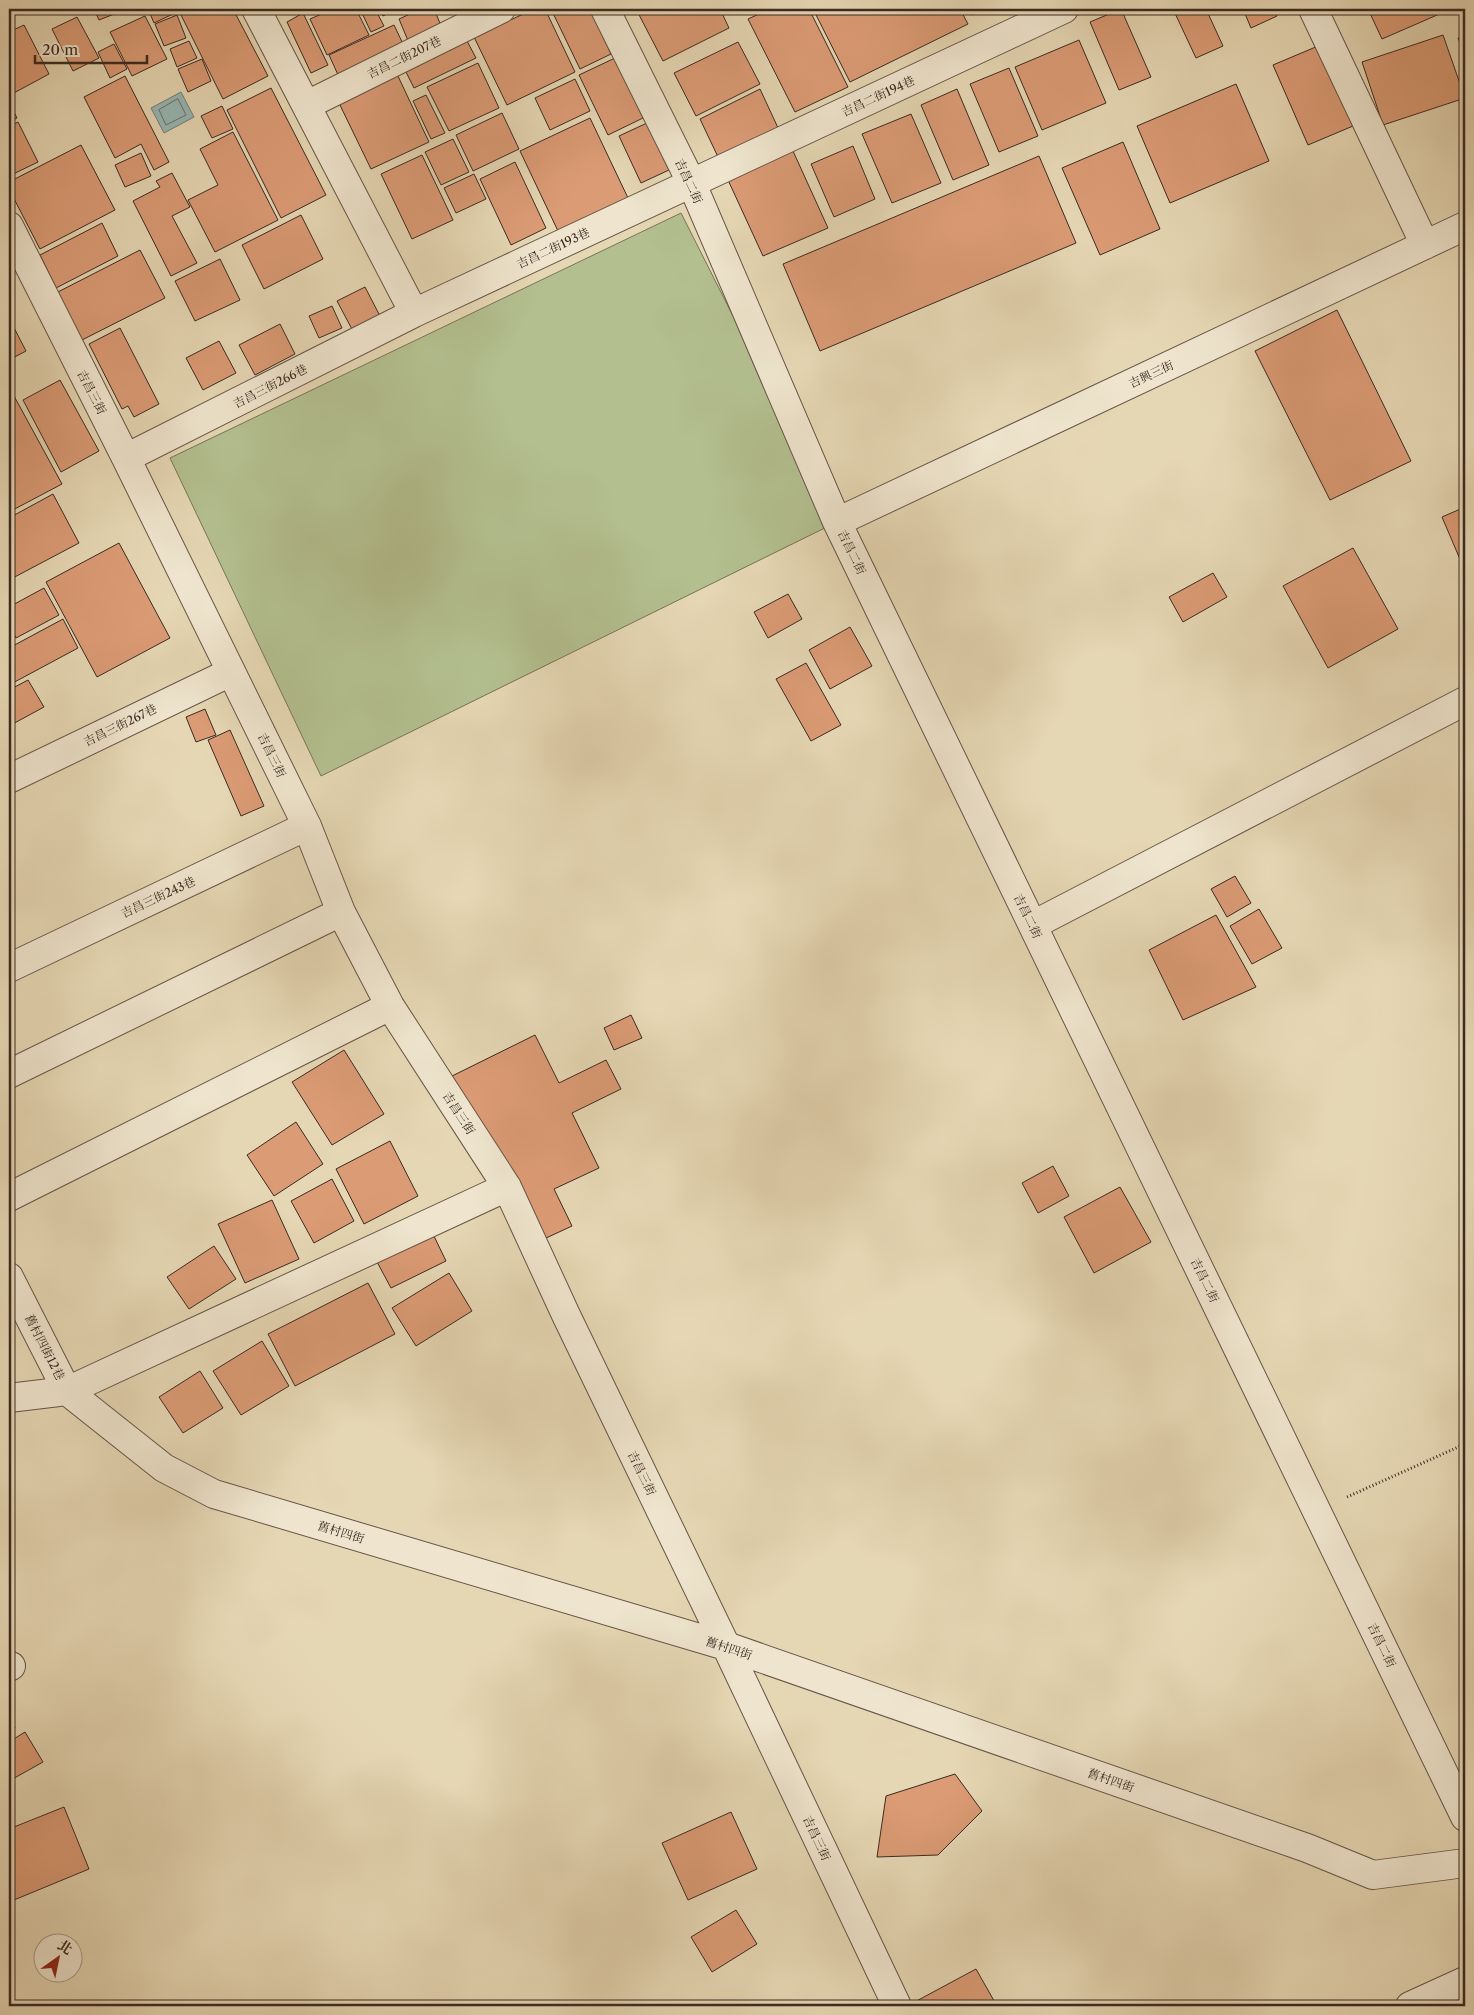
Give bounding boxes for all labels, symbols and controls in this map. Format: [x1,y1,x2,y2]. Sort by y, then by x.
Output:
scale bar [35,32,148,64]
street label: 吉昌二街207巷 [365,33,443,81]
text: 20 m [42,40,78,59]
street label: 吉昌二街194巷 [839,73,917,119]
street label: 吉昌二街 [672,156,706,207]
street label: 吉昌二街193巷 [514,225,592,271]
street label: 吉興三街 [1126,357,1177,391]
street label: 吉昌三街266巷 [231,361,309,411]
street label: 吉昌三街 [74,367,110,418]
street label: 吉昌二街 [835,527,870,578]
street label: 吉昌三街267巷 [81,701,159,749]
street label: 吉昌三街 [255,730,290,781]
street label: 吉昌三街243巷 [118,873,198,921]
street label: 吉昌二街 [1011,891,1046,942]
street label: 吉昌三街 [440,1089,479,1138]
street label: 吉昌二街 [1188,1255,1223,1306]
street label: 舊村四街12巷 [22,1312,68,1382]
street label: 吉昌三街 [625,1448,660,1499]
street label: 舊村四街 [316,1518,367,1546]
street label: 吉昌二街 [1365,1620,1400,1671]
street label: 舊村四街 [704,1633,755,1663]
street label: 舊村四街 [1086,1765,1137,1795]
street label: 吉昌三街 [800,1813,834,1864]
north arrow [32,1932,82,1982]
text: 北 [54,1936,76,1958]

